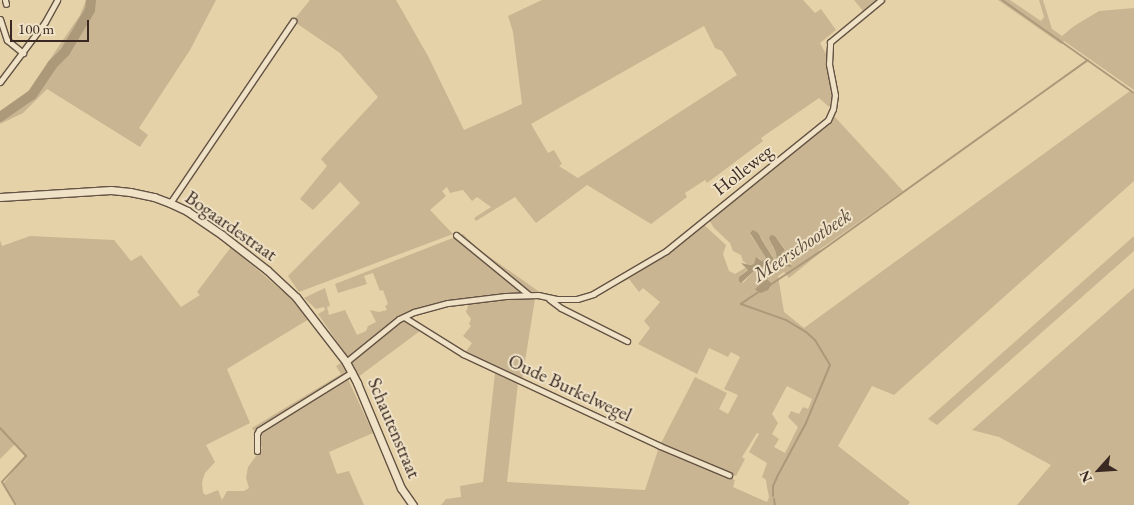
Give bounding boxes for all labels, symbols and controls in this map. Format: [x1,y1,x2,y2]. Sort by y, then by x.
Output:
scale bar [12,10,91,42]
text: 100 m [18,19,54,38]
street label: Holleweg [709,140,777,200]
street label: Bogaardestraat [181,186,281,266]
water label: Meerschootbeek [748,203,856,287]
street label: Oude Burkelwegel [504,349,636,427]
street label: Schautenstraat [363,374,425,482]
north arrow [1074,445,1124,495]
text: N [1075,468,1096,486]

